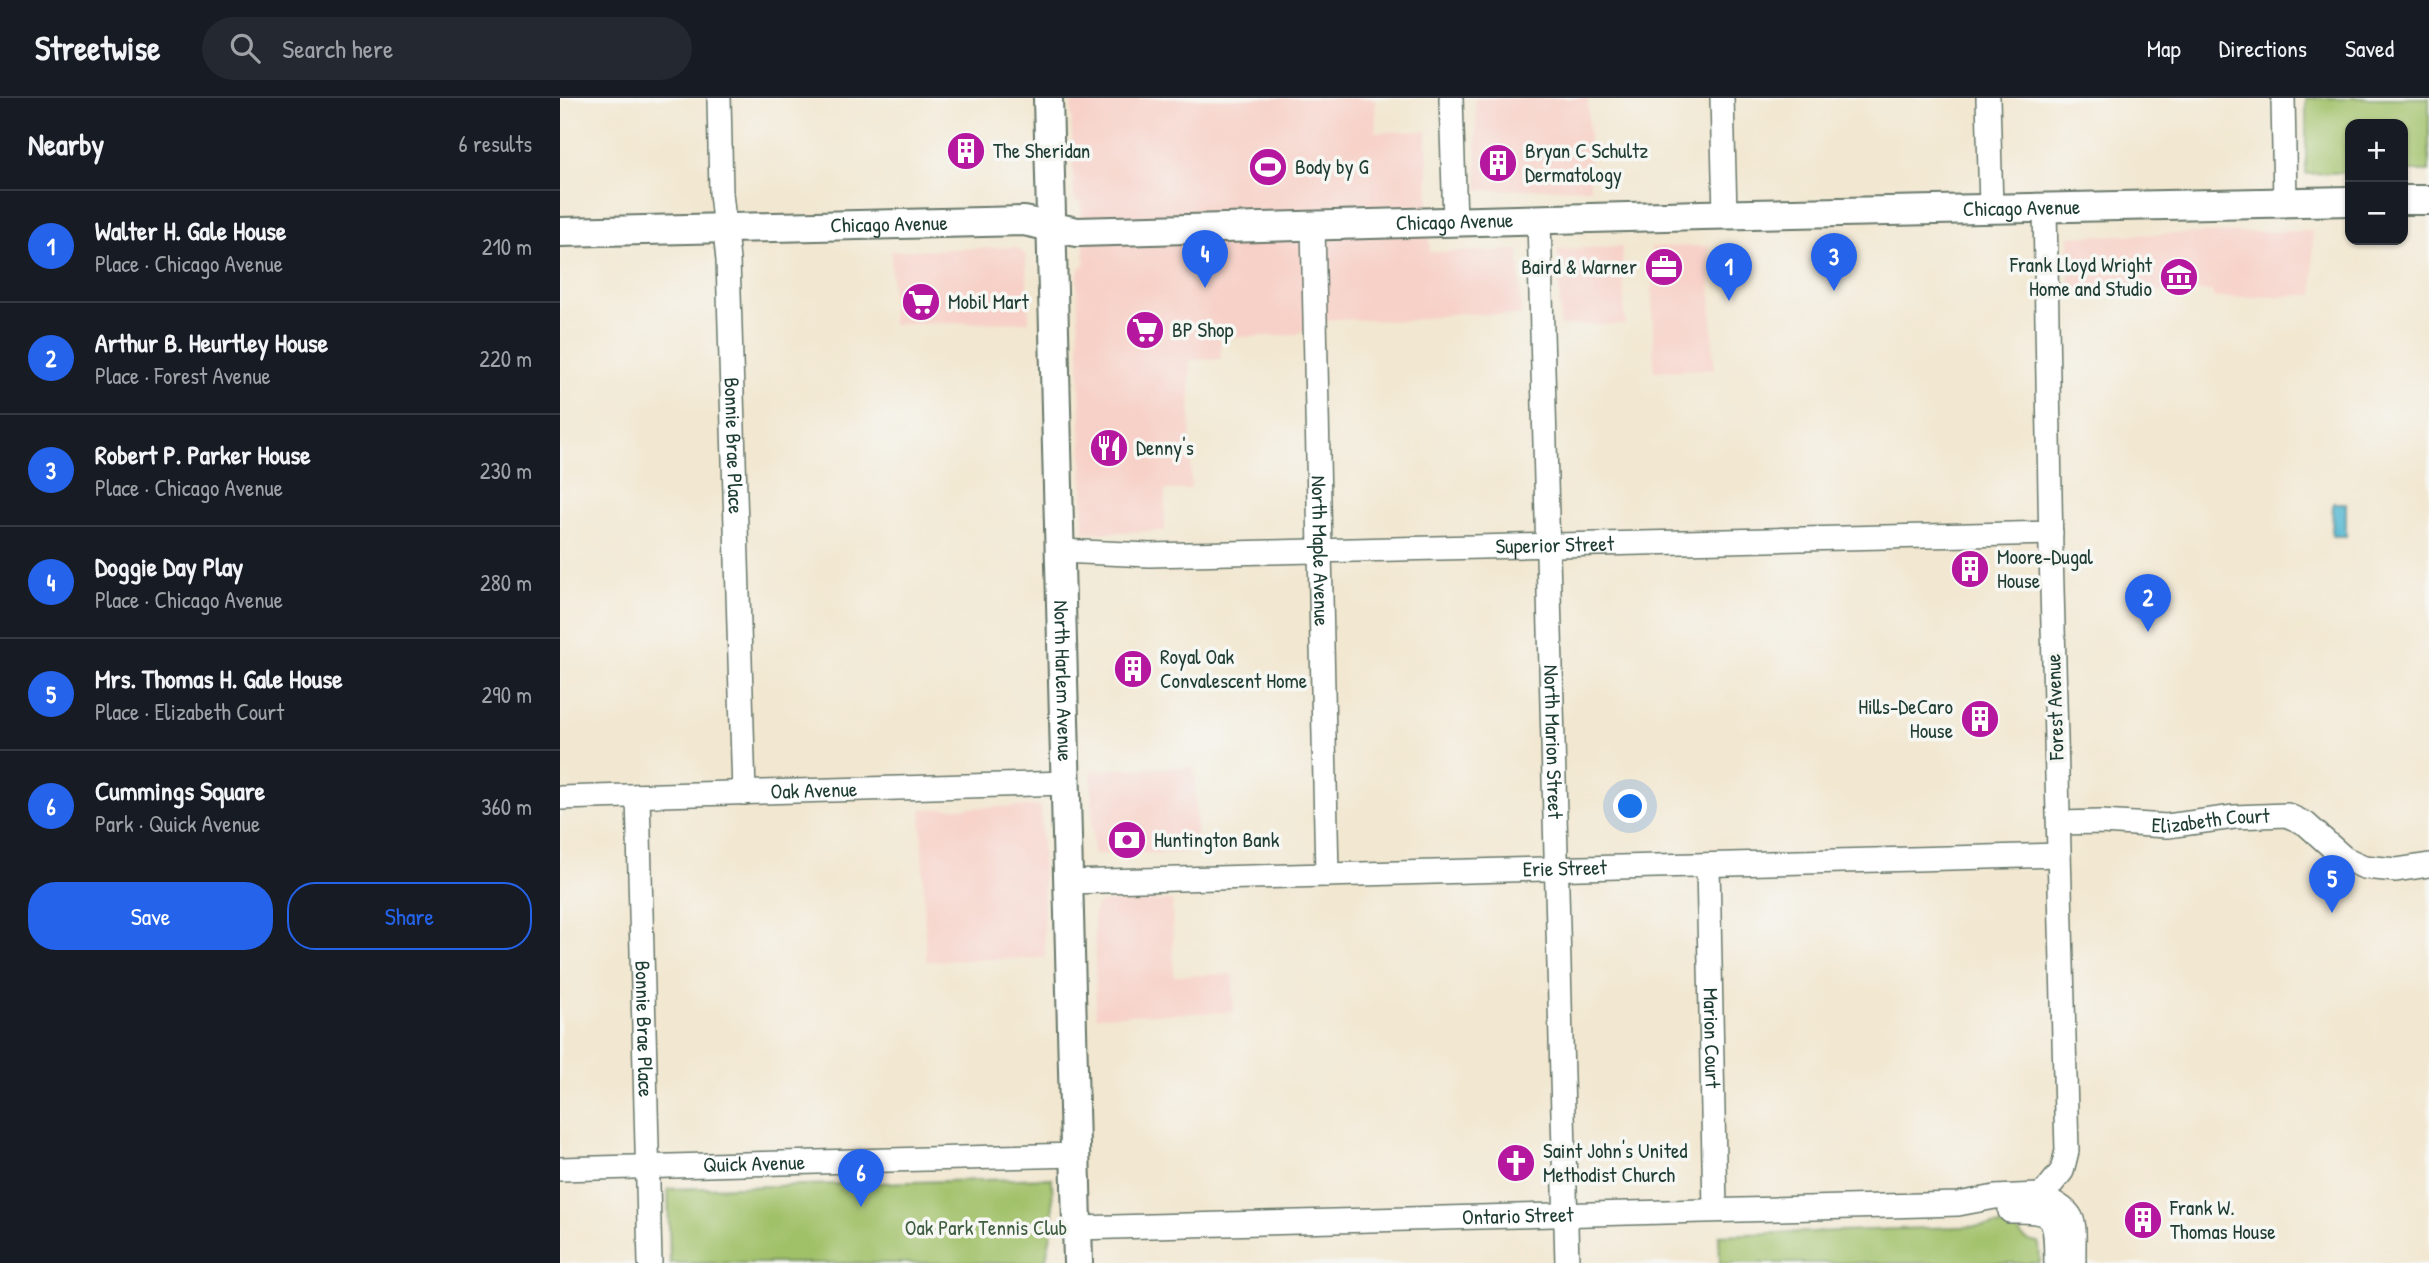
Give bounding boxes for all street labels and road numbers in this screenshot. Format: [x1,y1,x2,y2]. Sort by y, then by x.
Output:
street label: Chicago Avenue [1962,192,2080,223]
street label: Chicago Avenue [1396,205,1514,237]
street label: Chicago Avenue [830,208,948,240]
street label: Bonnie Brae Place [718,377,751,514]
street label: North Maple Avenue [1304,475,1337,626]
street label: Superior Street [1495,529,1615,561]
street label: North Harlem Avenue [1047,600,1080,762]
street label: Forest Avenue [2038,653,2071,762]
street label: North Marion Street [1537,664,1570,820]
street label: Oak Avenue [770,774,858,806]
street label: Elizabeth Court [2151,801,2271,840]
street label: Erie Street [1522,852,1608,884]
street label: Bonnie Brae Place [628,960,661,1098]
street label: Marion Court [1696,988,1728,1089]
street label: Quick Avenue [703,1147,805,1179]
street label: Ontario Street [1462,1199,1575,1232]

